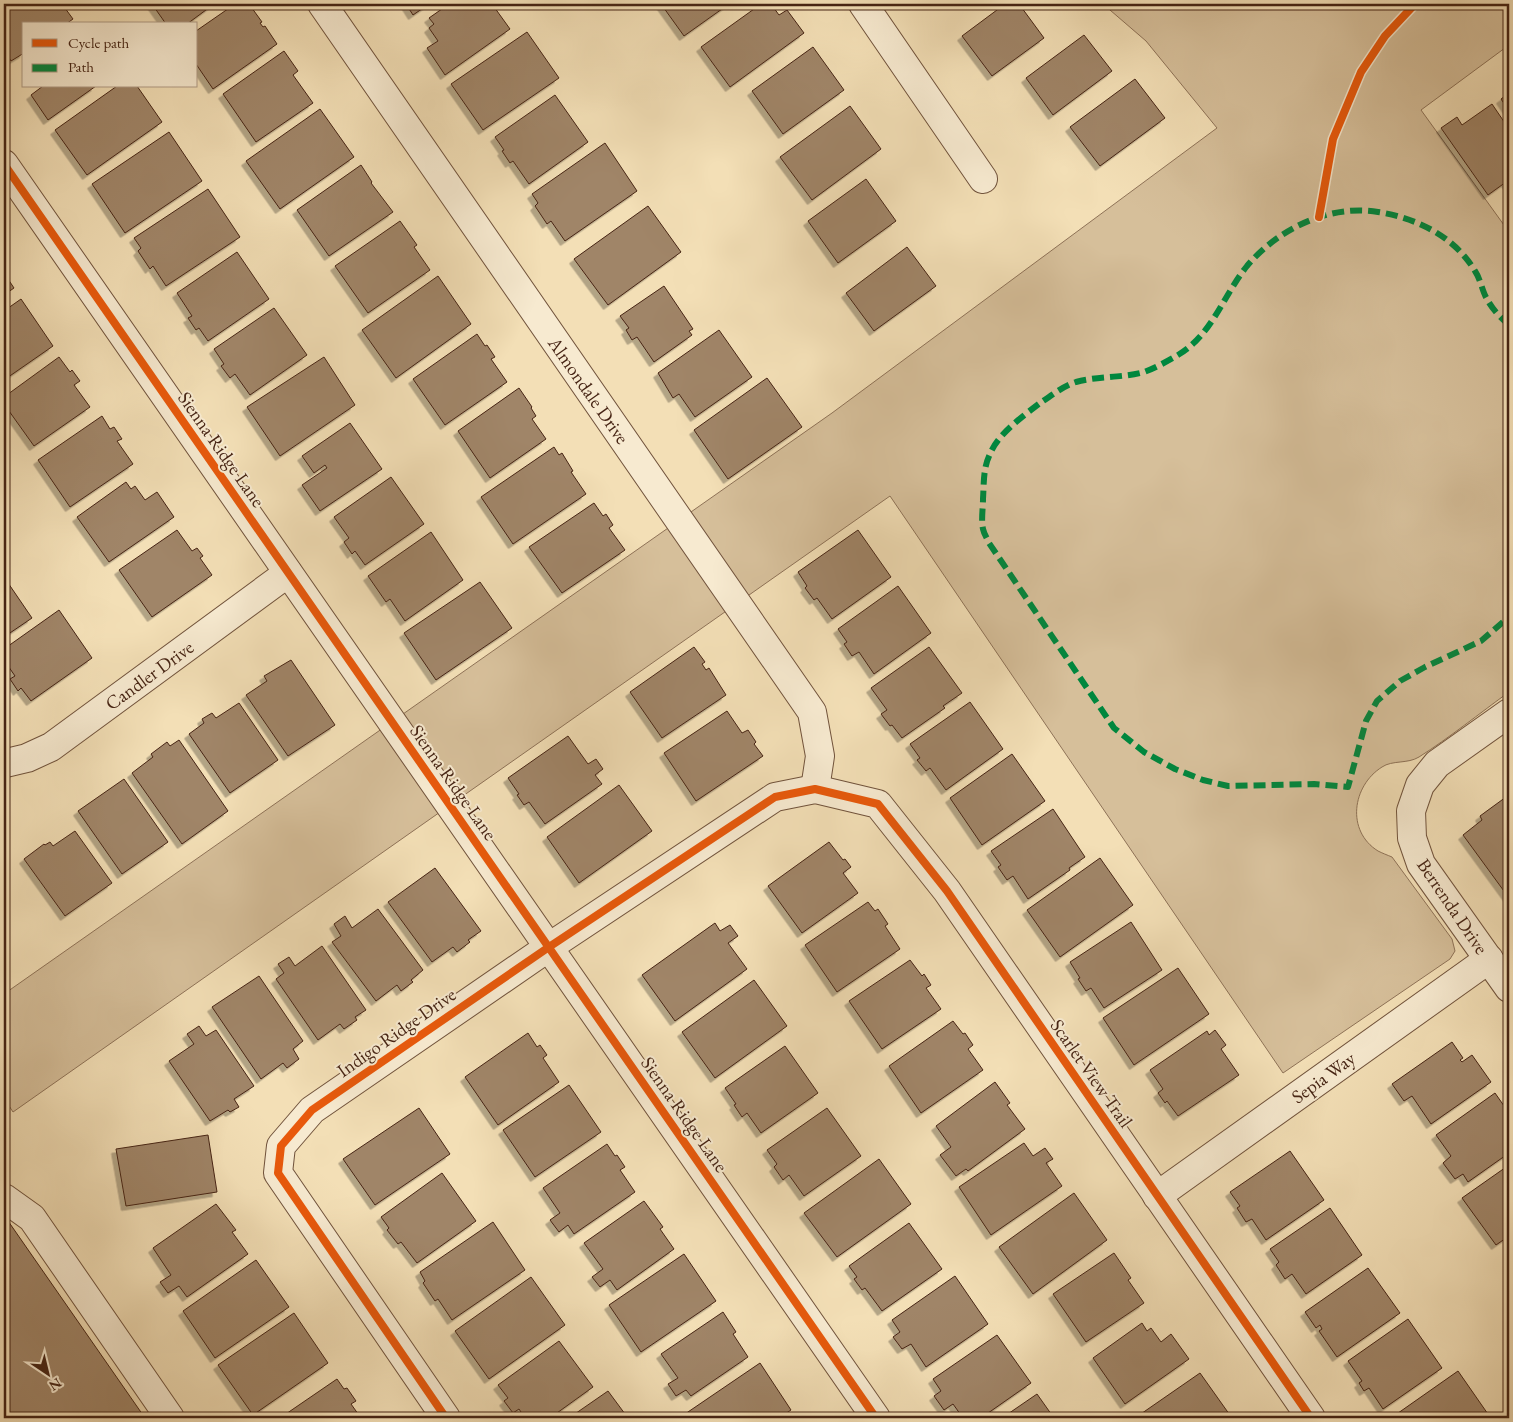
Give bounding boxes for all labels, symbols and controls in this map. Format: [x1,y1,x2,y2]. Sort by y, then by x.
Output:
legend [22,22,198,88]
text: Cycle path [68,33,130,52]
text: Path [68,57,94,76]
street label: Almondale Drive [542,331,635,449]
street label: Sienna Ridge Lane [172,387,271,512]
street label: Candler Drive [100,635,198,716]
street label: Sienna Ridge Lane [404,720,503,845]
street label: Berrenda Drive [1411,854,1494,959]
street label: Indigo Ridge Drive [332,982,461,1083]
street label: Scarlet View Trail [1045,1014,1139,1133]
street label: Sepia Way [1286,1045,1361,1109]
street label: Sienna Ridge Lane [635,1052,734,1177]
north arrow [22,1350,72,1400]
text: N [45,1374,65,1396]

